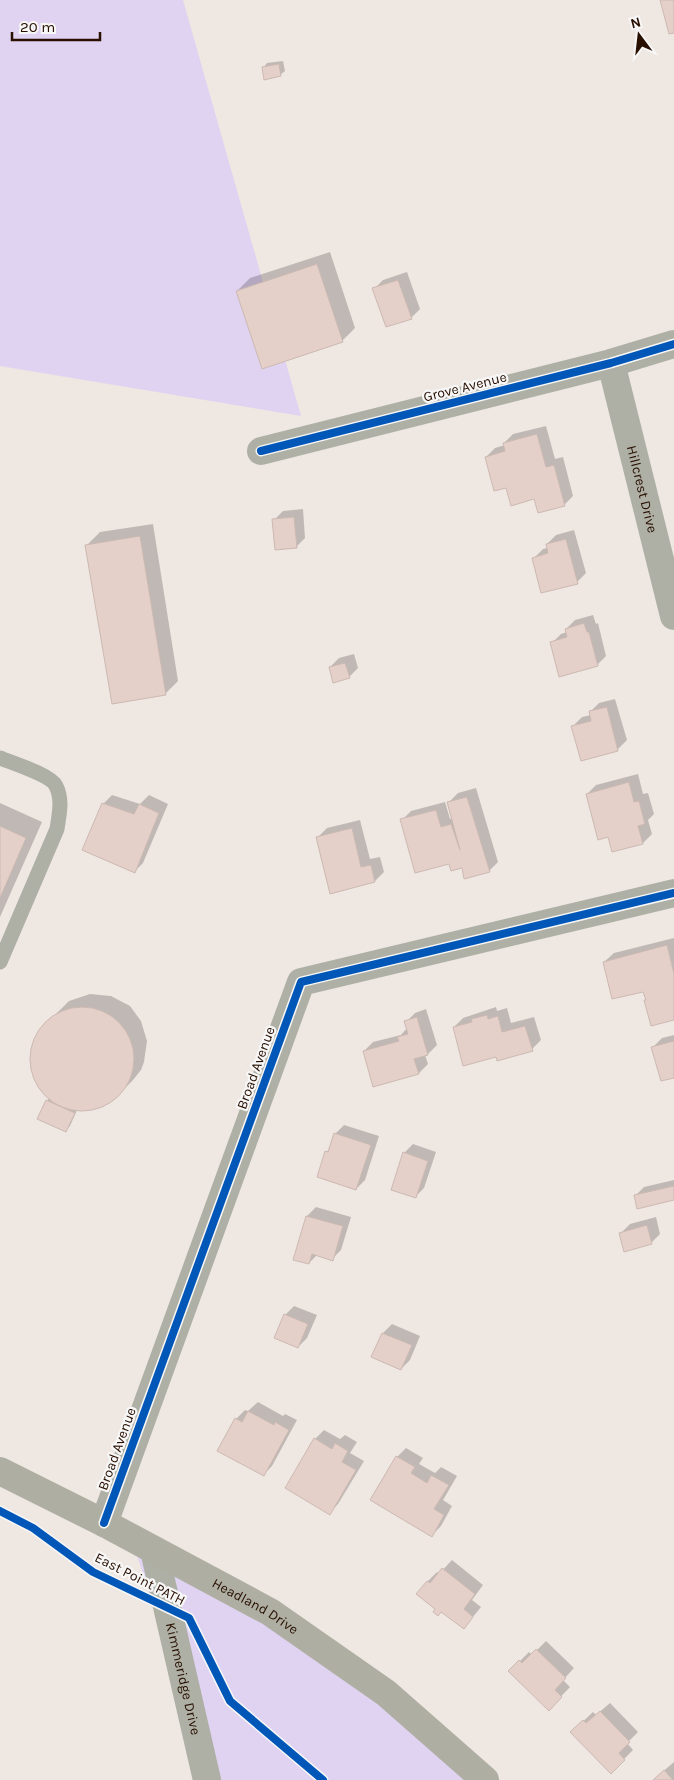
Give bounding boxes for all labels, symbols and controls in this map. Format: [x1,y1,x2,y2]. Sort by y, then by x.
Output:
scale bar [12,10,100,42]
north arrow [614,10,664,60]
text: N [629,13,643,32]
text: 20 m [20,18,55,36]
street label: Grove Avenue [422,368,508,406]
street label: Hillcrest Drive [623,444,661,535]
street label: Broad Avenue [233,1024,279,1112]
street label: Broad Avenue [94,1405,140,1493]
street label: East Point PATH [92,1549,188,1609]
street label: Headland Drive [209,1574,302,1638]
street label: Kimmeridge Drive [162,1621,205,1737]

